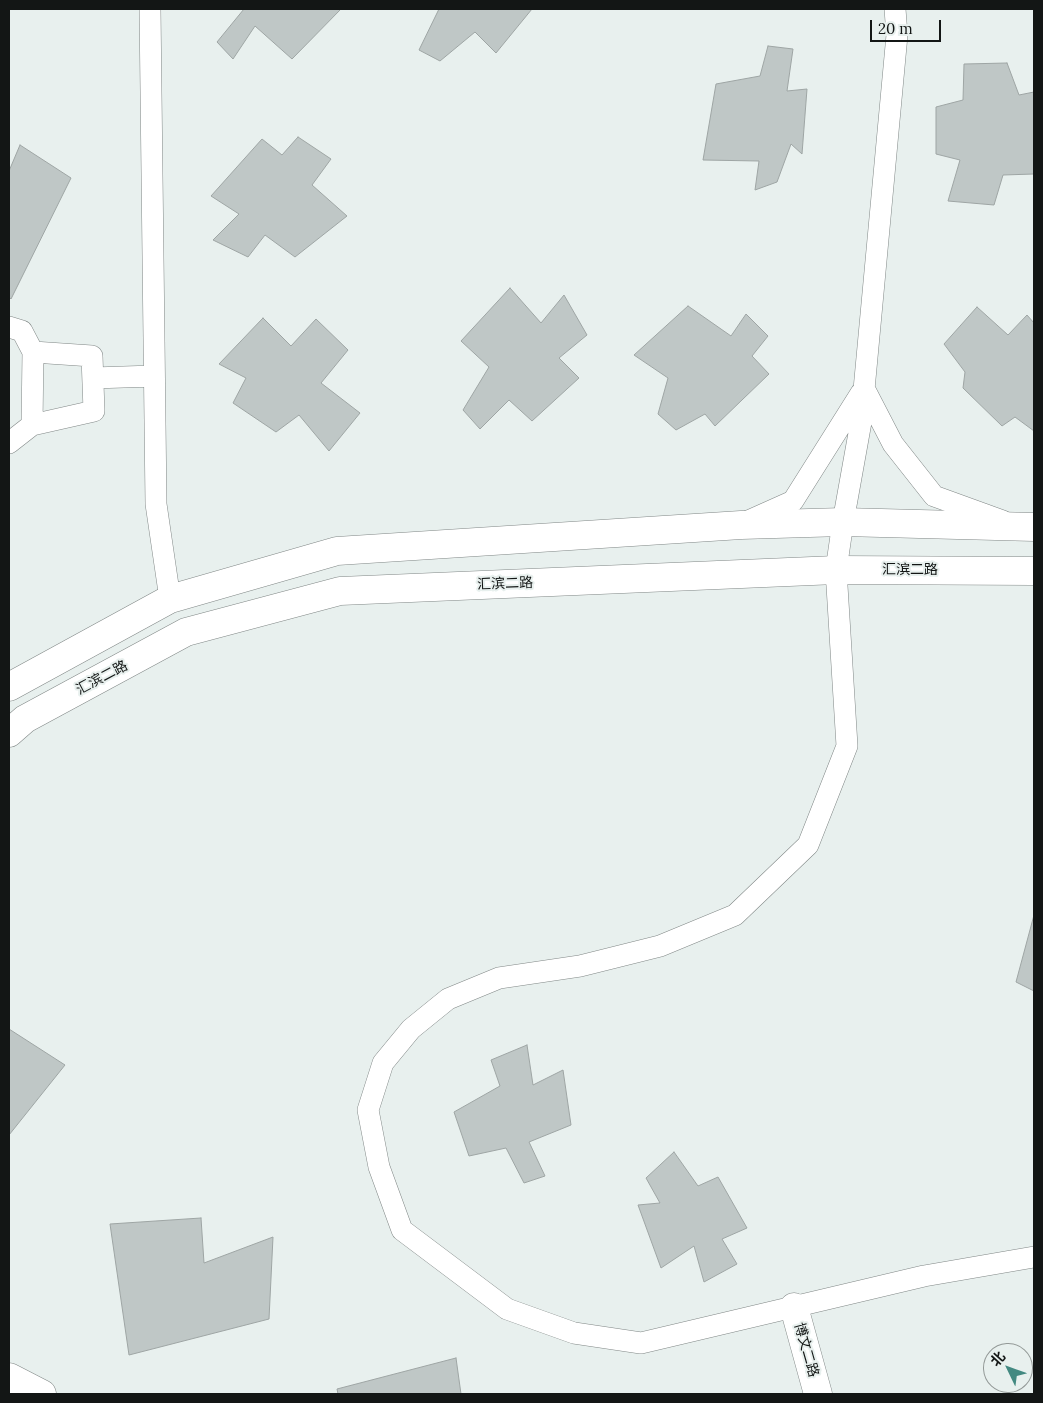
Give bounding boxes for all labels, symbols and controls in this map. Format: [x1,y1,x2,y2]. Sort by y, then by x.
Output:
scale bar [873,10,944,42]
text: 20 m [878,19,913,38]
street label: 汇滨二路 [882,562,938,578]
street label: 汇滨二路 [477,575,533,593]
street label: 汇滨二路 [73,657,131,699]
street label: 博文二路 [790,1321,822,1379]
north arrow [983,1343,1033,1393]
text: 北 [986,1347,1009,1370]

